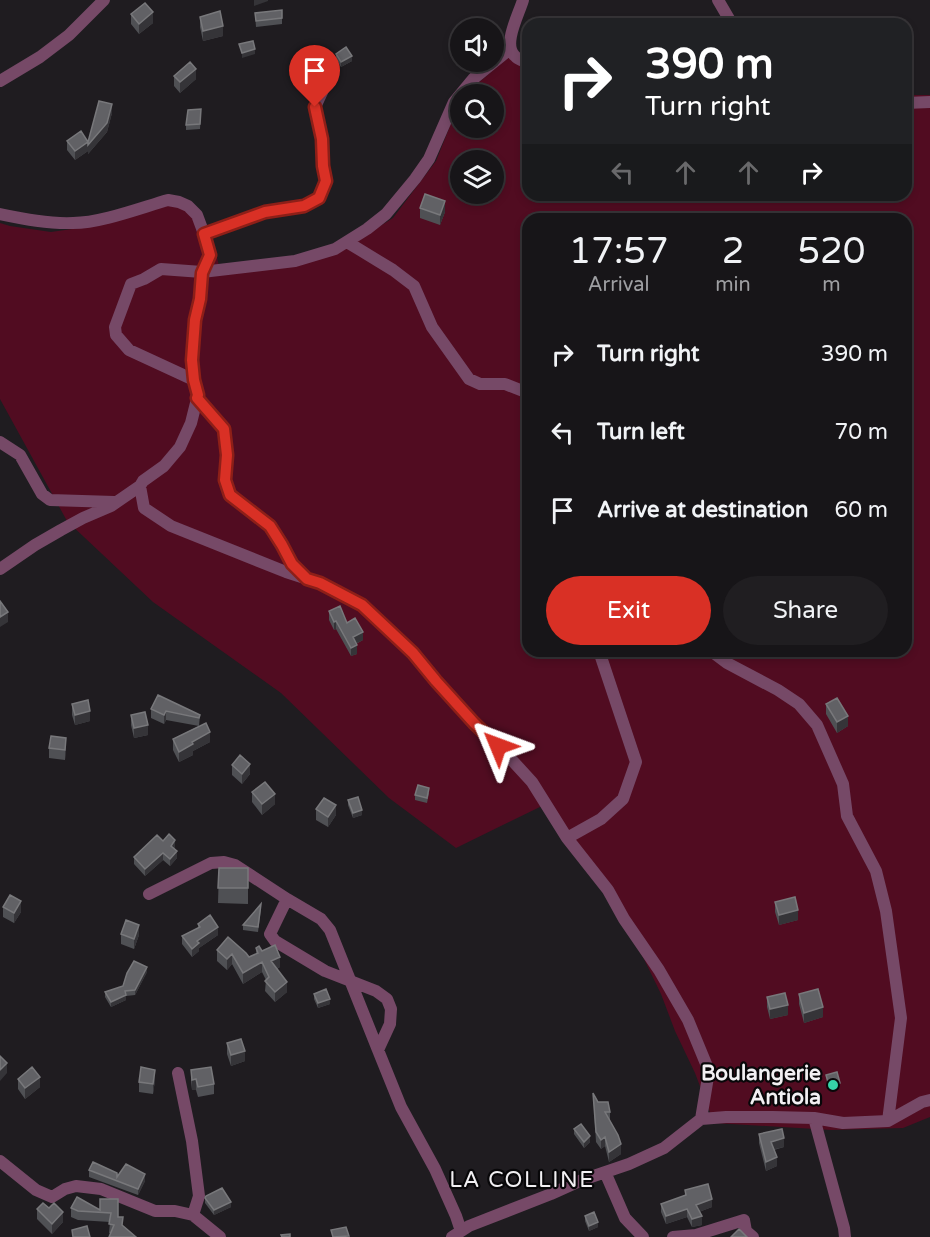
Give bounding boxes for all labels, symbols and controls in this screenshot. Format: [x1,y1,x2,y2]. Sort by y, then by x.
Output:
map controls [450,18,504,204]
button: sound [450,18,504,72]
text: 390 m [645,39,774,90]
icon: right [546,42,624,120]
pin [289,45,340,107]
icon: arrive [298,54,331,87]
button: search [450,84,504,138]
text: Turn right [645,90,771,123]
button: layers [450,150,504,204]
icon: left [606,156,639,189]
icon: ahead [669,156,702,189]
icon: ahead [732,156,765,189]
icon: right [795,156,828,189]
text: 17:57 [569,230,669,273]
text: 2 [722,230,744,273]
text: 520 [797,230,865,273]
text: Arrival [588,273,650,297]
text: min [715,273,751,297]
text: m [822,273,841,297]
icon: right [546,338,579,371]
text: Turn right [597,341,699,367]
text: 390 m [821,341,888,367]
icon: left [546,416,579,449]
text: Turn left [597,419,685,445]
text: 70 m [834,419,888,445]
icon: arrive [546,494,579,527]
text: Arrive at destination [597,497,808,523]
text: 60 m [834,497,888,523]
button: Exit [546,576,711,645]
button: Share [723,576,888,645]
position arrow [466,714,530,778]
place label: Boulangerie Antiola [701,1061,821,1110]
marker: Boulangerie Antiola [826,1078,840,1092]
district label: LA COLLINE [449,1167,595,1193]

